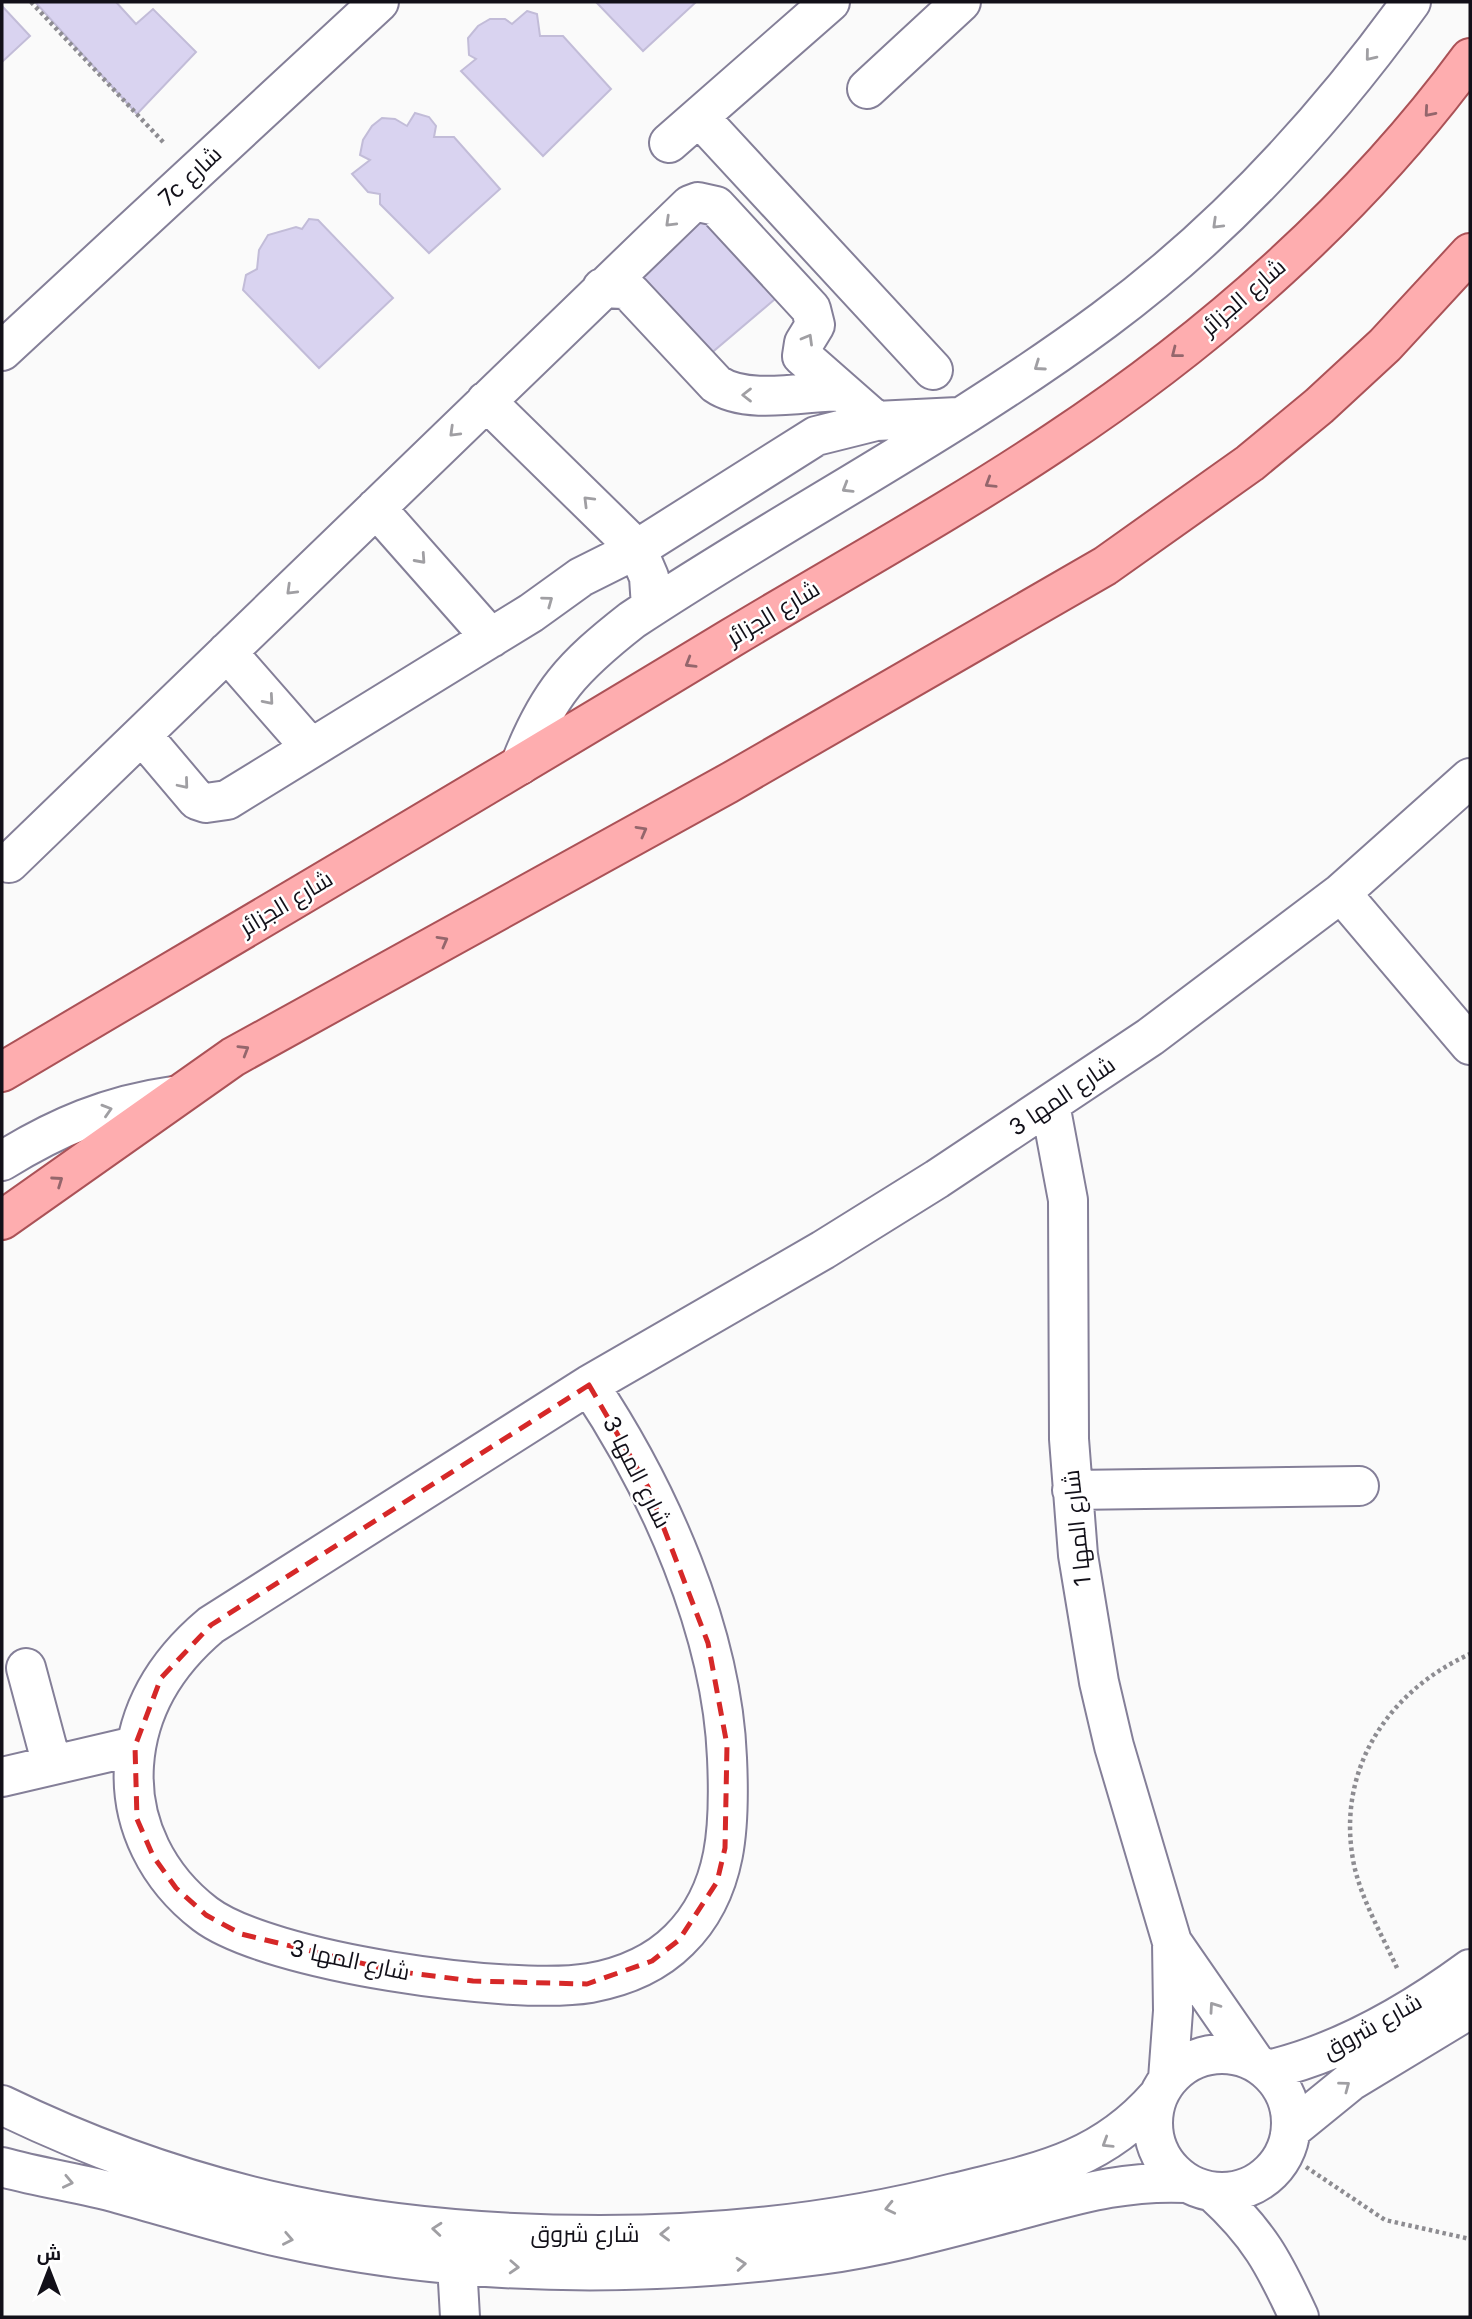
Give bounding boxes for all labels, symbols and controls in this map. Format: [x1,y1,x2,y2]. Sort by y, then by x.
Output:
one-way arrow [1366,49,1379,61]
one-way arrow [1425,104,1437,117]
street label: 7c شارع [153,140,229,214]
one-way arrow [665,214,678,227]
one-way arrow [1213,216,1225,228]
street label: شارع الجزائر [1193,252,1293,344]
one-way arrow [800,334,813,347]
one-way arrow [1171,345,1184,358]
one-way arrow [1034,357,1047,370]
one-way arrow [741,387,752,403]
one-way arrow [449,423,462,436]
one-way arrow [984,475,997,488]
one-way arrow [842,479,855,492]
one-way arrow [583,497,596,510]
one-way arrow [413,551,425,564]
street label: شارع الجزائر [720,574,826,654]
one-way arrow [286,582,299,595]
one-way arrow [541,597,553,609]
one-way arrow [684,655,697,668]
one-way arrow [261,692,273,705]
one-way arrow [175,776,188,788]
one-way arrow [635,826,648,839]
street label: شارع الجزائر [233,864,339,944]
one-way arrow [436,936,448,949]
one-way arrow [236,1046,249,1059]
street label: شارع المها 3 [1004,1050,1121,1143]
one-way arrow [100,1103,112,1118]
one-way arrow [50,1177,63,1189]
street label: شارع المها 3 [595,1411,677,1533]
street label: شارع المها 1 [1057,1468,1099,1588]
street label: شارع المها 3 [287,1934,412,1988]
street label: شارع شروق [1318,1987,1427,2066]
one-way arrow [1210,2002,1222,2015]
one-way arrow [1337,2081,1350,2094]
one-way arrow [1102,2134,1115,2147]
one-way arrow [62,2173,74,2188]
one-way arrow [884,2200,896,2215]
street label: شارع شروق [531,2220,639,2250]
one-way arrow [432,2222,443,2237]
one-way arrow [659,2227,670,2242]
one-way arrow [282,2231,294,2246]
north arrow [14,2235,84,2305]
text: ش [37,2242,61,2265]
one-way arrow [736,2257,747,2272]
one-way arrow [509,2259,520,2274]

